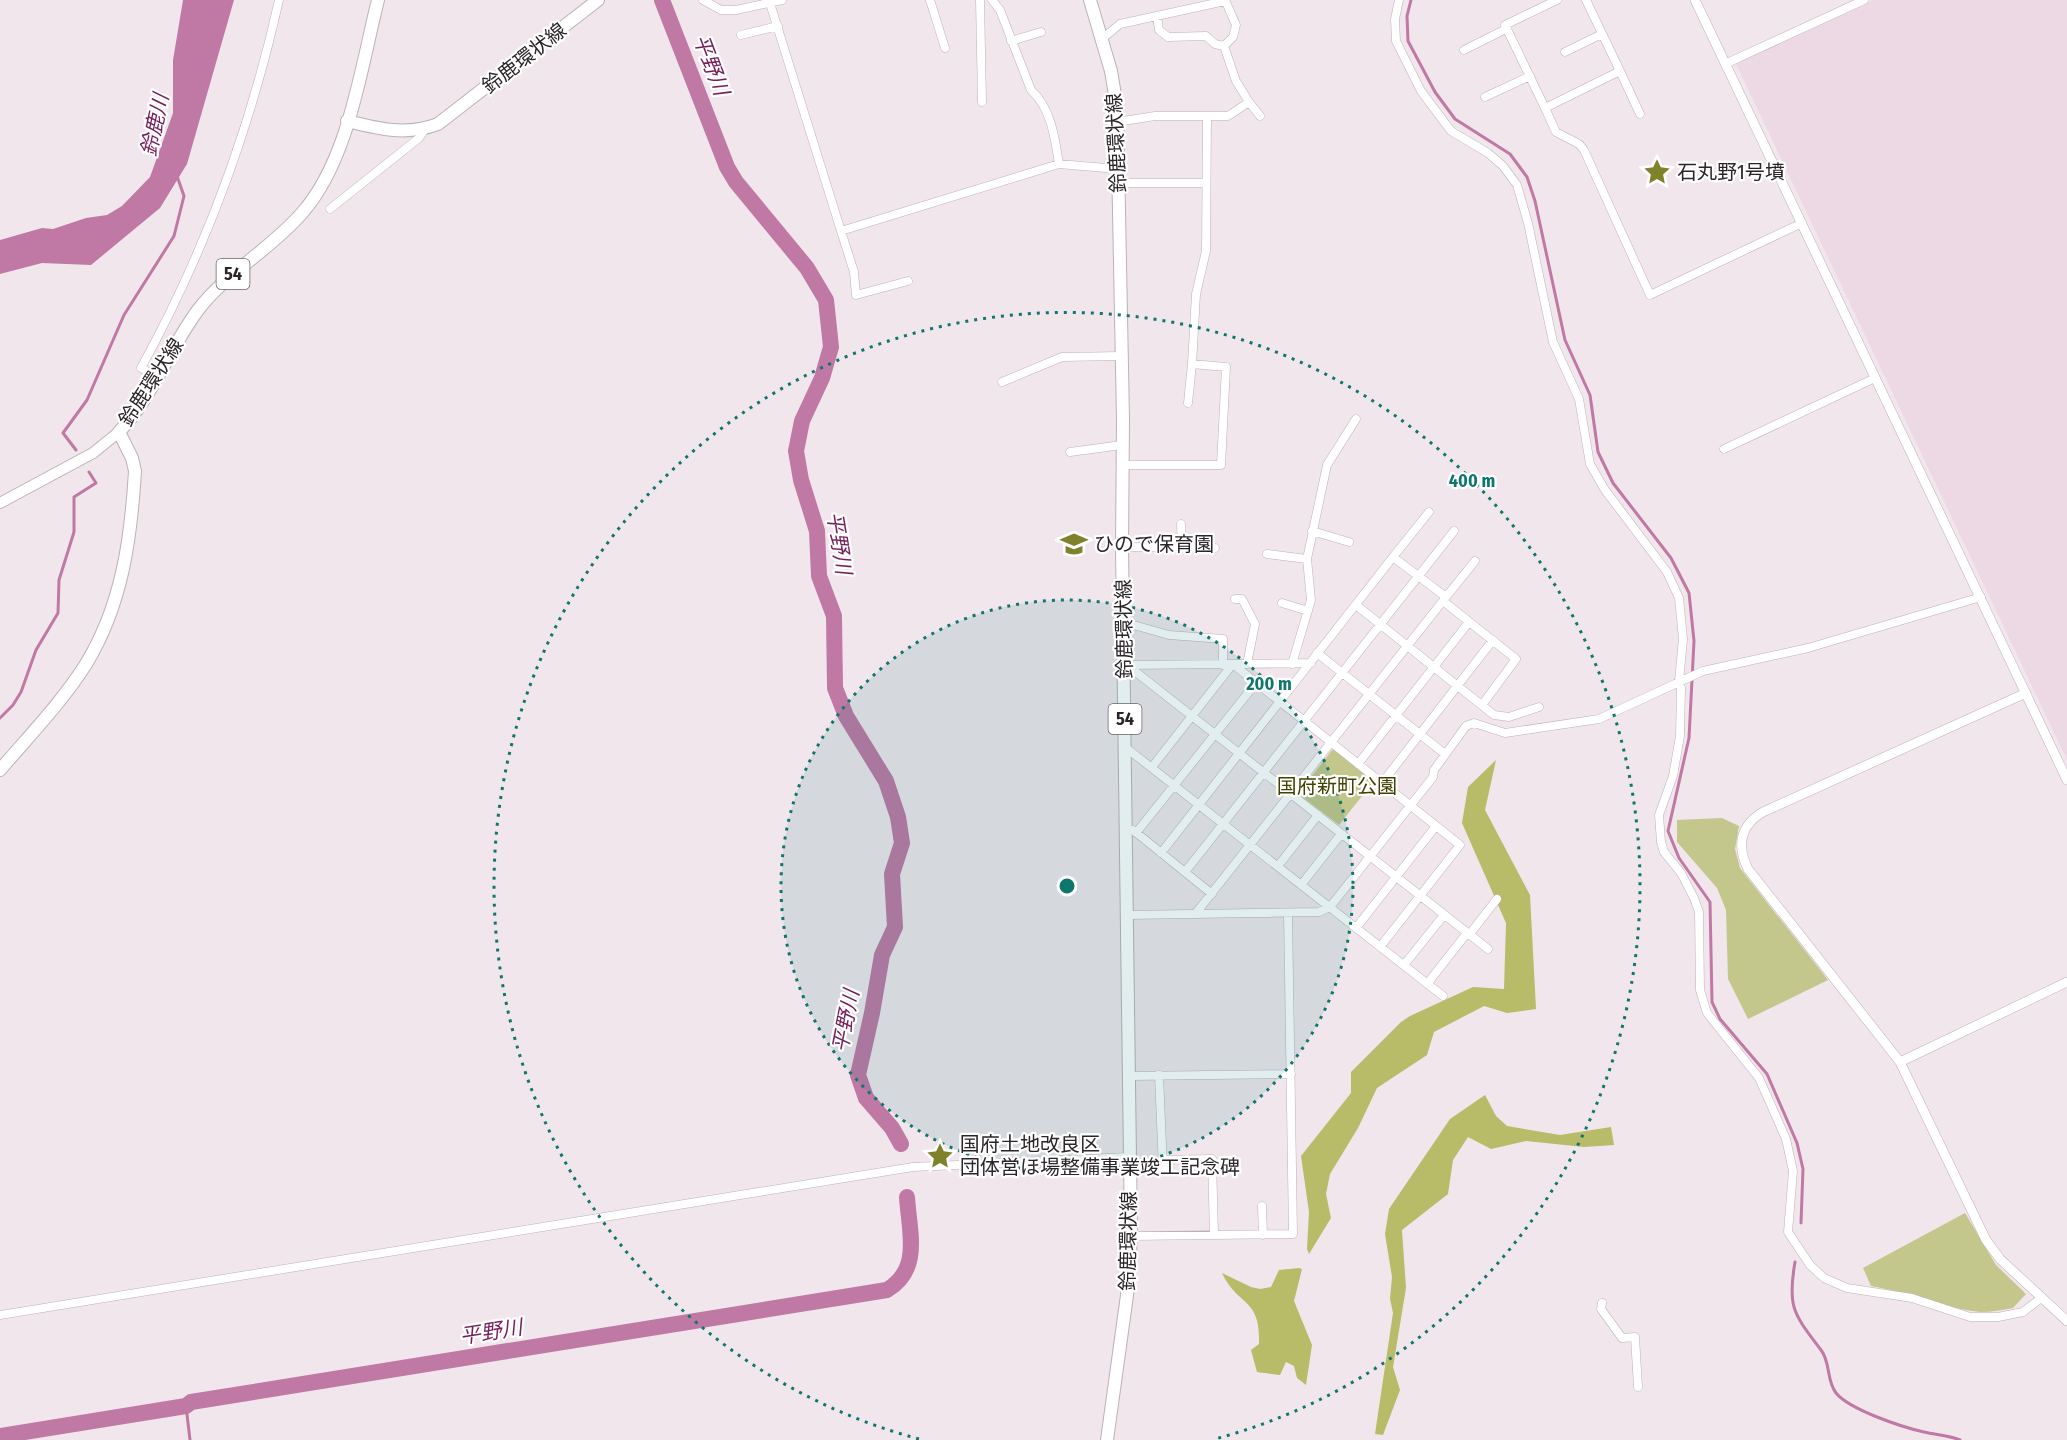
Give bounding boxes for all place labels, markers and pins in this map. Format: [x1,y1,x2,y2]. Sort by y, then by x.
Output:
place icon: 石丸野1号墳 [1642,157,1672,187]
place label: 石丸野1号墳 [1677,160,1785,184]
school or university icon: ひので保育園 [1059,529,1089,559]
place label: ひので保育園 [1094,532,1214,556]
centre of rings [1057,876,1077,896]
place label: 国府土地改良区 団体営ほ場整備事業竣工記念碑 [960,1132,1240,1179]
place icon: 国府土地改良区 団体営ほ場整備事業竣工記念碑 [925,1141,955,1171]

